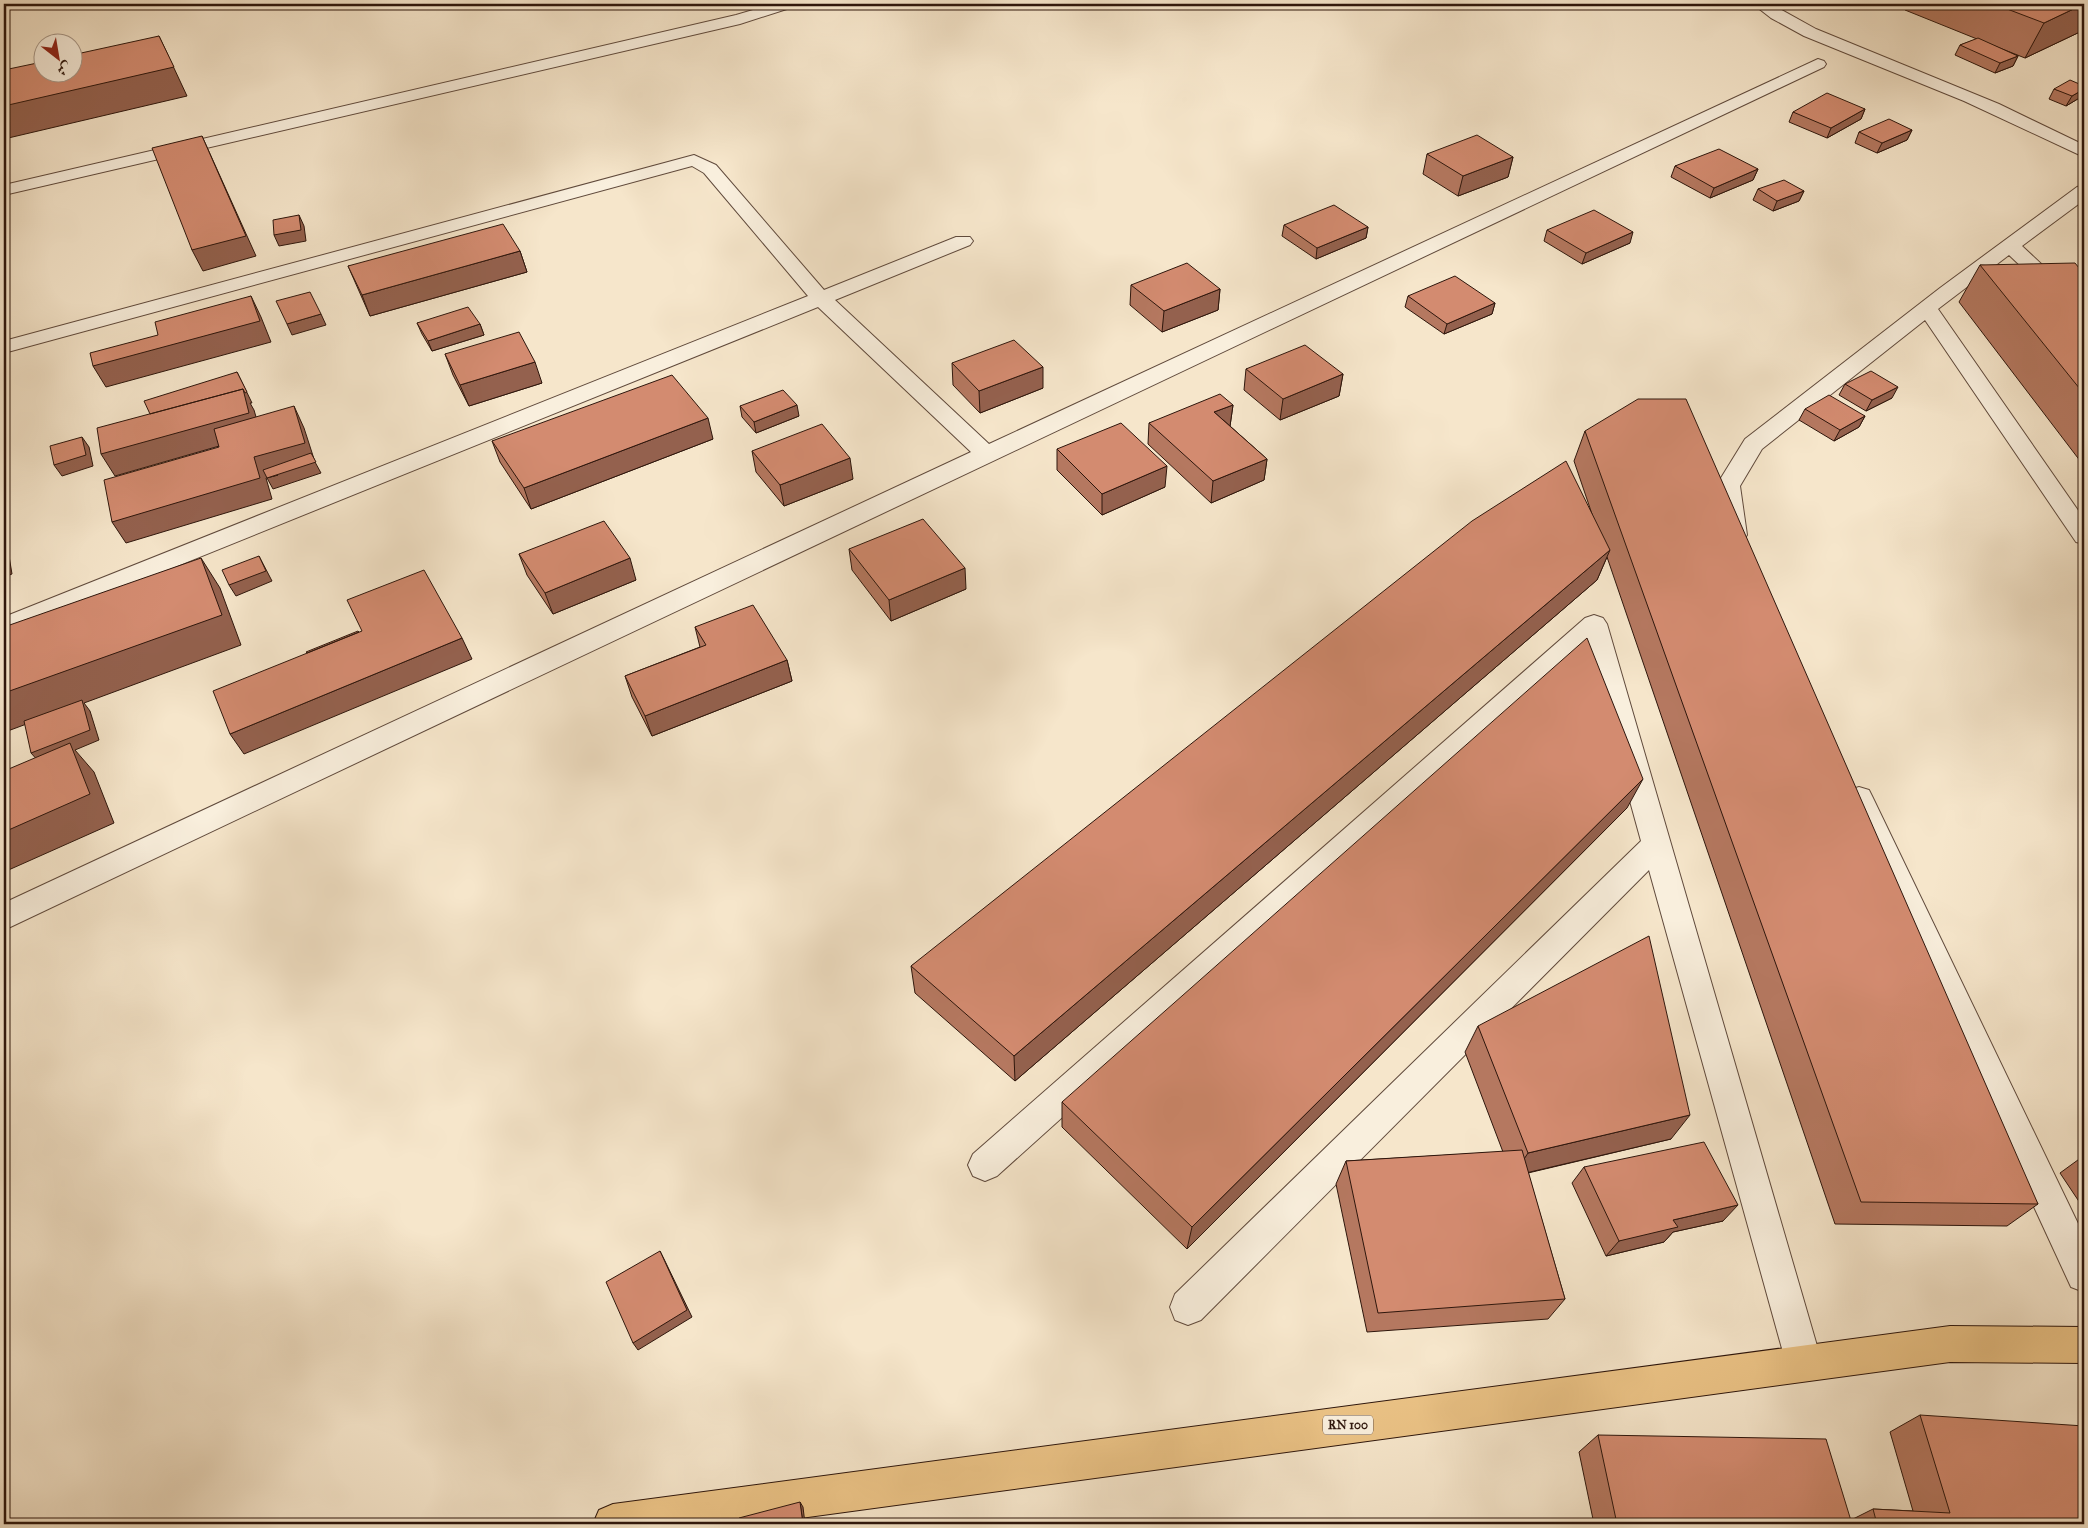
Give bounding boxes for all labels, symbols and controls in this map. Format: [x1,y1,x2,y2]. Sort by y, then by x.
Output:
north arrow [32,32,82,82]
text: ش [54,58,75,80]
road number: RN 100 [1323,1416,1373,1434]

